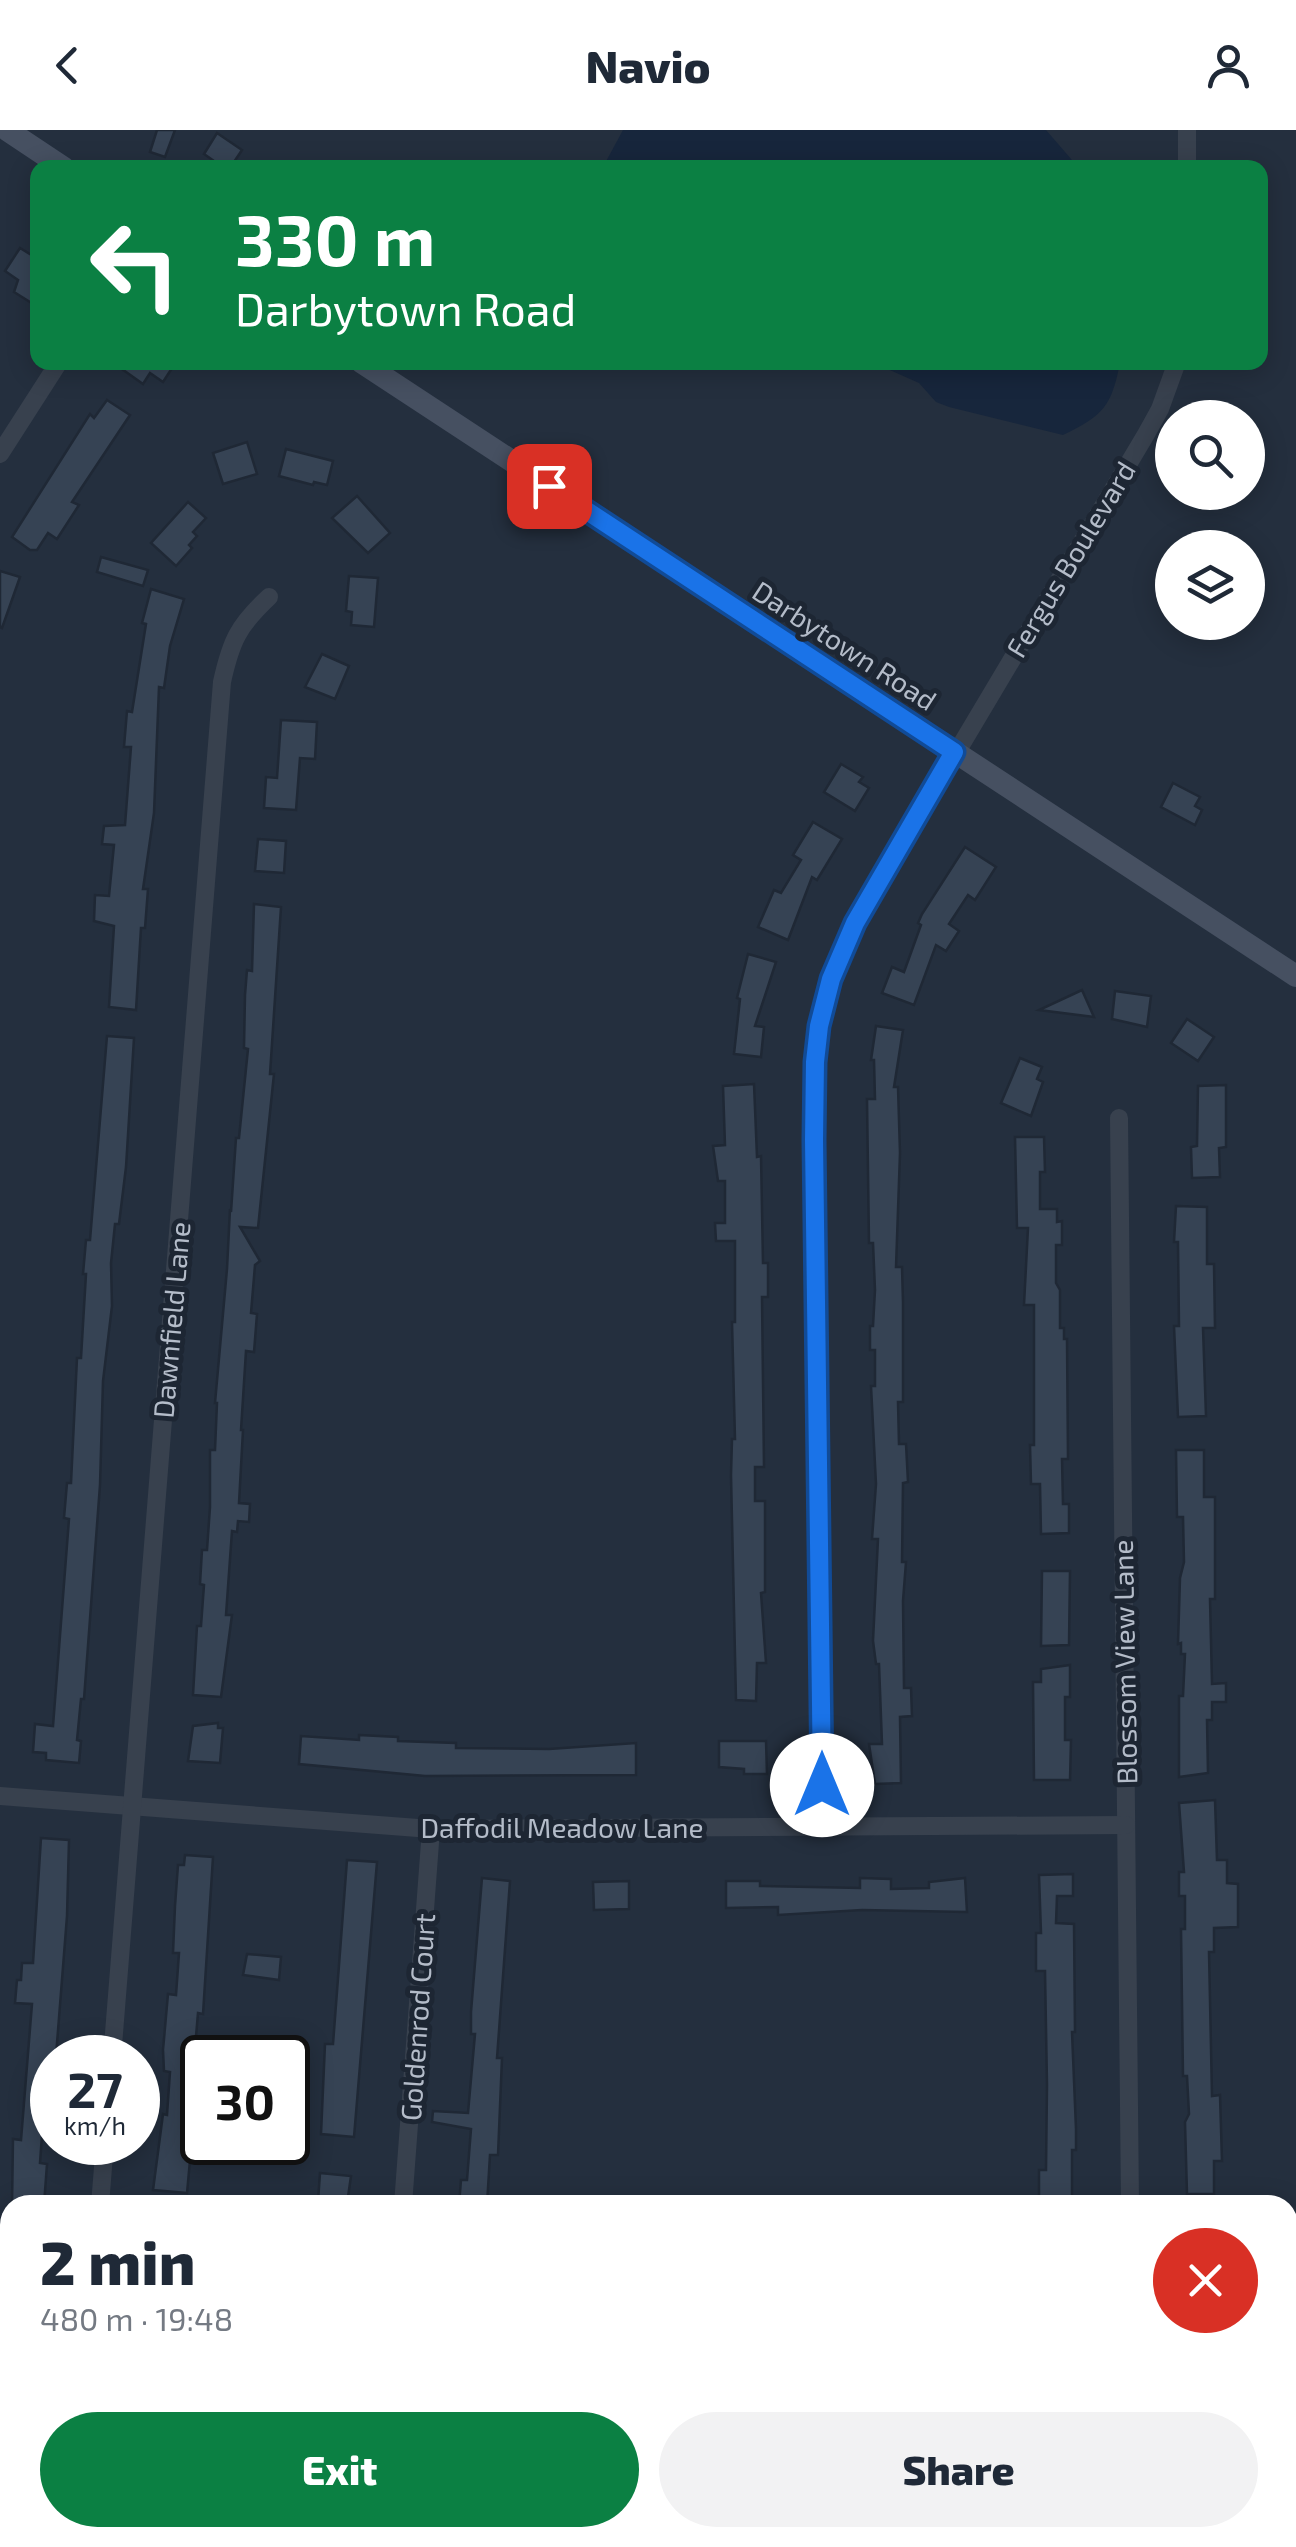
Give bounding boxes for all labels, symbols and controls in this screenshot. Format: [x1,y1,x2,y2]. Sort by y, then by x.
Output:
icon: back [40,38,95,93]
text: Navio [585,38,711,92]
icon: person [1201,38,1256,93]
text: 330 m [235,196,435,280]
icon: left [70,200,200,330]
text: Darbytown Road [235,281,576,335]
map controls [1155,400,1265,640]
button: search [1155,400,1265,510]
pin [507,444,592,529]
street label: Fergus Boulevard [998,455,1142,663]
icon: arrive [522,459,577,514]
button: layers [1155,530,1265,640]
street label: Darbytown Road [747,573,943,717]
street label: Dawnfield Lane [145,1220,197,1420]
street label: Blossom View Lane [1105,1539,1143,1785]
position arrow [770,1733,874,1837]
street label: Daffodil Meadow Lane [420,1810,704,1844]
street label: Goldenrod Court [393,1912,441,2122]
speed limit sign: 30 [180,2035,310,2165]
text: 27 [67,2058,123,2118]
text: km/h [64,2110,126,2140]
text: 2 min [40,2225,195,2297]
button: close [1153,2228,1258,2333]
text: 480 m · 19:48 [40,2299,233,2337]
button: Exit [40,2412,639,2527]
button: Share [659,2412,1258,2527]

